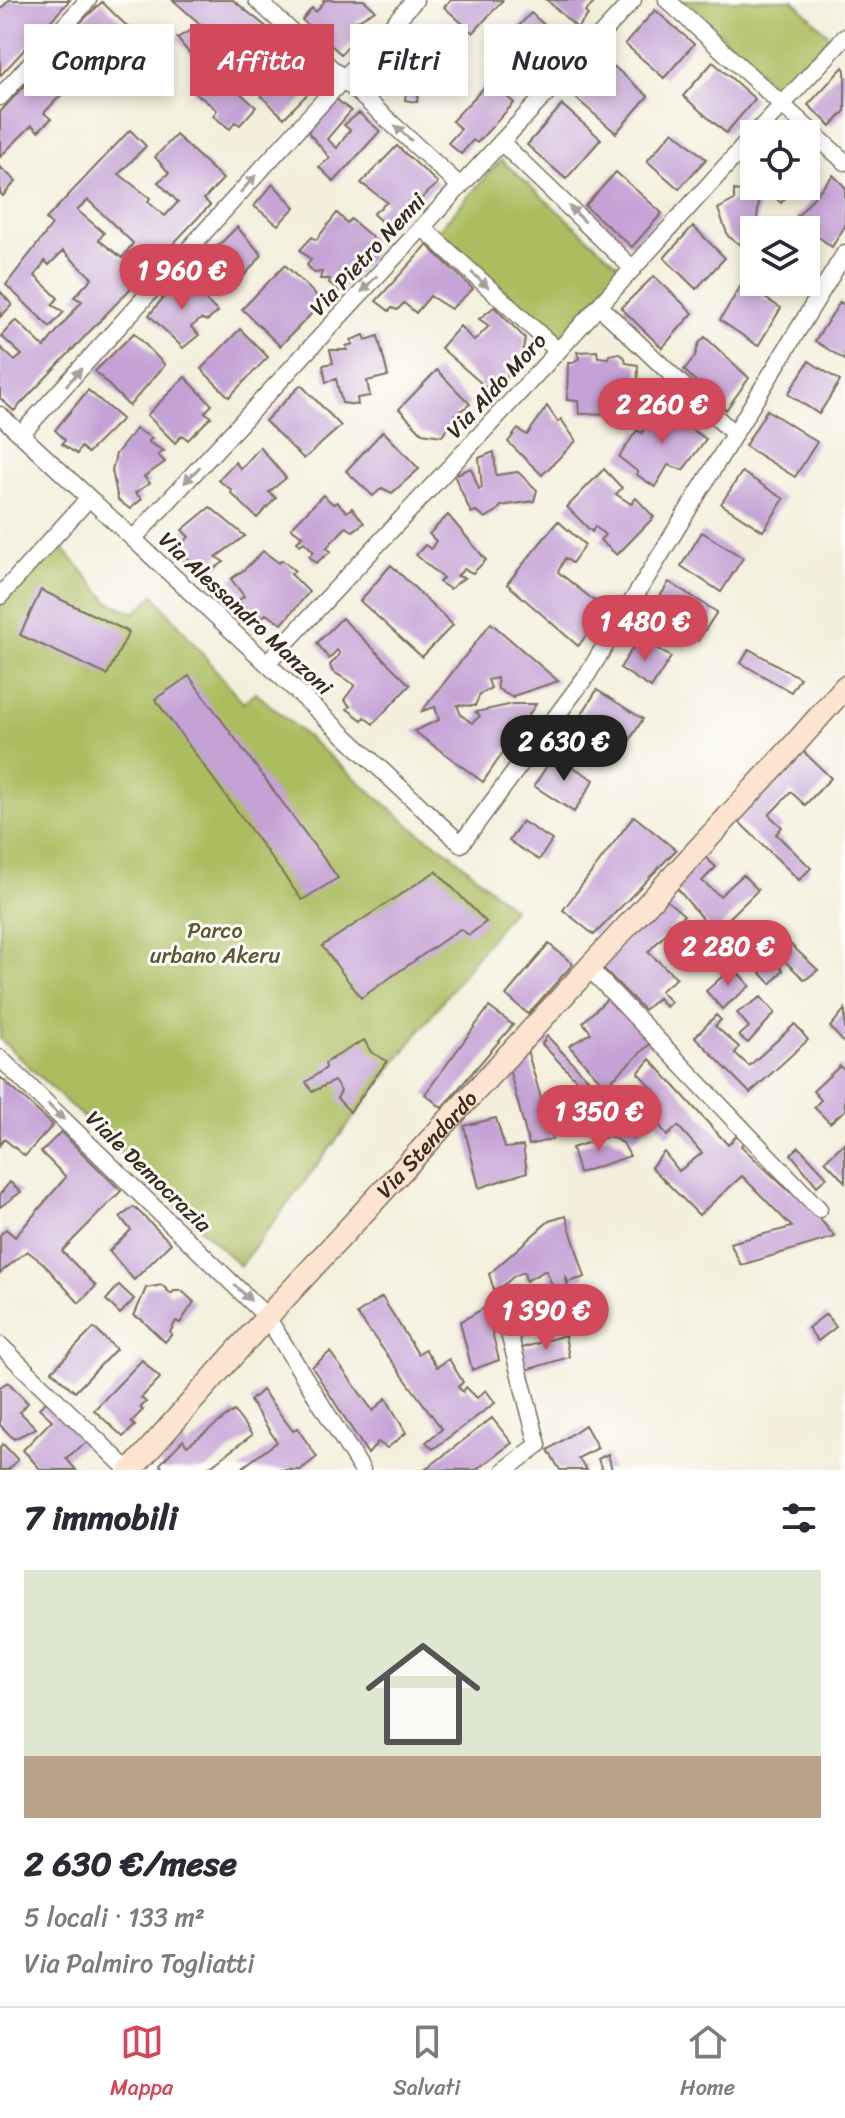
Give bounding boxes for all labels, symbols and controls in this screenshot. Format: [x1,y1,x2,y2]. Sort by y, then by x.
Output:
chip: Compra [24,24,174,96]
chip: Affitta [190,24,334,96]
chip: Filtri [350,24,468,96]
chip: Nuovo [484,24,616,96]
map controls [740,120,820,296]
button: locate [740,120,820,200]
one-way arrow [393,125,412,143]
one-way arrow [239,175,257,194]
street label: Via Pietro Nenni [299,183,436,325]
one-way arrow [568,206,587,224]
button: layers [740,216,820,296]
pin: 1 960 € [108,244,256,312]
text: 1 960 € [137,247,227,293]
one-way arrow [470,270,489,288]
one-way arrow [360,275,378,294]
street label: Via Aldo Moro [436,323,556,448]
one-way arrow [64,367,82,386]
pin: 2 260 € [588,378,736,446]
text: 2 260 € [616,381,708,427]
one-way arrow [184,465,202,484]
street label: Via Alessandro Manzoni [149,522,343,706]
pin: 1 480 € [571,595,719,663]
text: 1 480 € [600,598,690,644]
pin: 2 630 € [490,715,638,783]
text: 2 630 € [518,718,610,764]
park label: Parco urbano Akeru [150,911,280,975]
pin: 2 280 € [654,920,802,988]
text: 2 280 € [682,923,774,969]
street label: Via Stendardo [366,1081,487,1208]
pin: 1 350 € [525,1085,673,1153]
text: 1 350 € [555,1088,643,1134]
street label: Viale Democrazia [76,1100,222,1243]
one-way arrow [46,1102,65,1121]
one-way arrow [233,1284,252,1302]
pin: 1 390 € [472,1284,620,1352]
text: 1 390 € [502,1287,590,1333]
text: 7 immobili [24,1488,178,1548]
icon: filters [777,1496,821,1540]
icon: home [351,1622,495,1766]
text: 2 630 €/mese [24,1834,237,1894]
text: 5 locali · 133 m² [24,1894,205,1940]
text: Via Palmiro Togliatti [24,1940,254,1986]
tab: Mappa [110,2020,173,2107]
tab: Salvati [393,2020,460,2107]
tab: Home [680,2020,735,2107]

